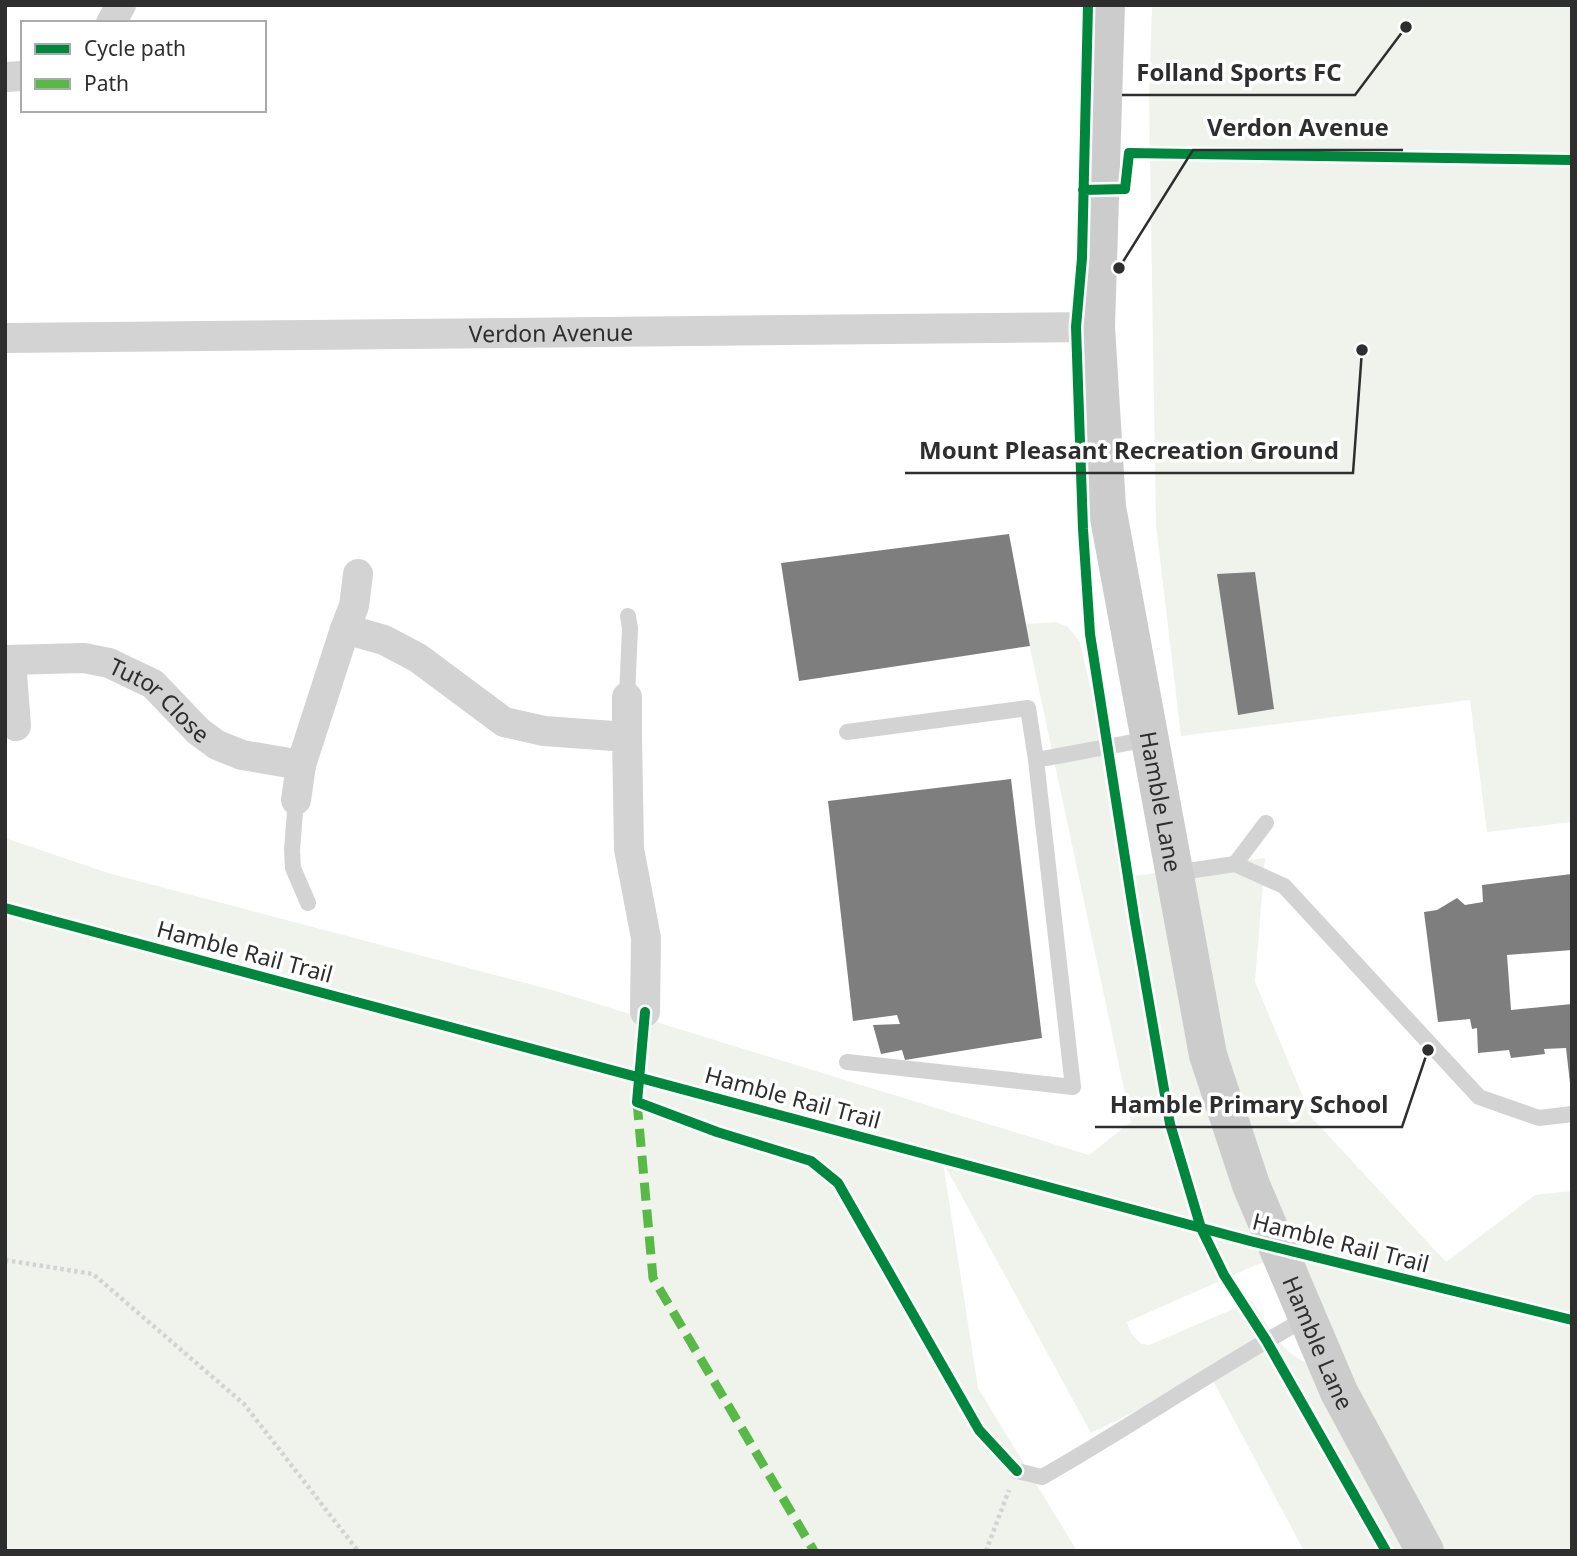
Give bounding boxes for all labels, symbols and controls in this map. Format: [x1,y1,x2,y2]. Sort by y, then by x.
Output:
legend [21,21,266,112]
text: Cycle path [84,34,186,62]
callout: Folland Sports FC [1122,50,1355,95]
text: Folland Sports FC [1136,55,1342,88]
text: Path [84,69,129,97]
callout: Verdon Avenue [1193,105,1403,150]
text: Verdon Avenue [1207,110,1389,143]
street label: Verdon Avenue [469,316,633,349]
callout: Mount Pleasant Recreation Ground [905,428,1353,473]
text: Mount Pleasant Recreation Ground [919,433,1339,466]
street label: Tutor Close [104,650,216,750]
street label: Hamble Lane [1133,728,1190,875]
street label: Hamble Rail Trail [153,912,337,990]
street label: Hamble Rail Trail [701,1058,885,1136]
callout: Hamble Primary School [1095,1082,1402,1127]
text: Hamble Primary School [1110,1087,1388,1120]
street label: Hamble Rail Trail [1249,1205,1433,1279]
street label: Hamble Lane [1275,1271,1362,1415]

